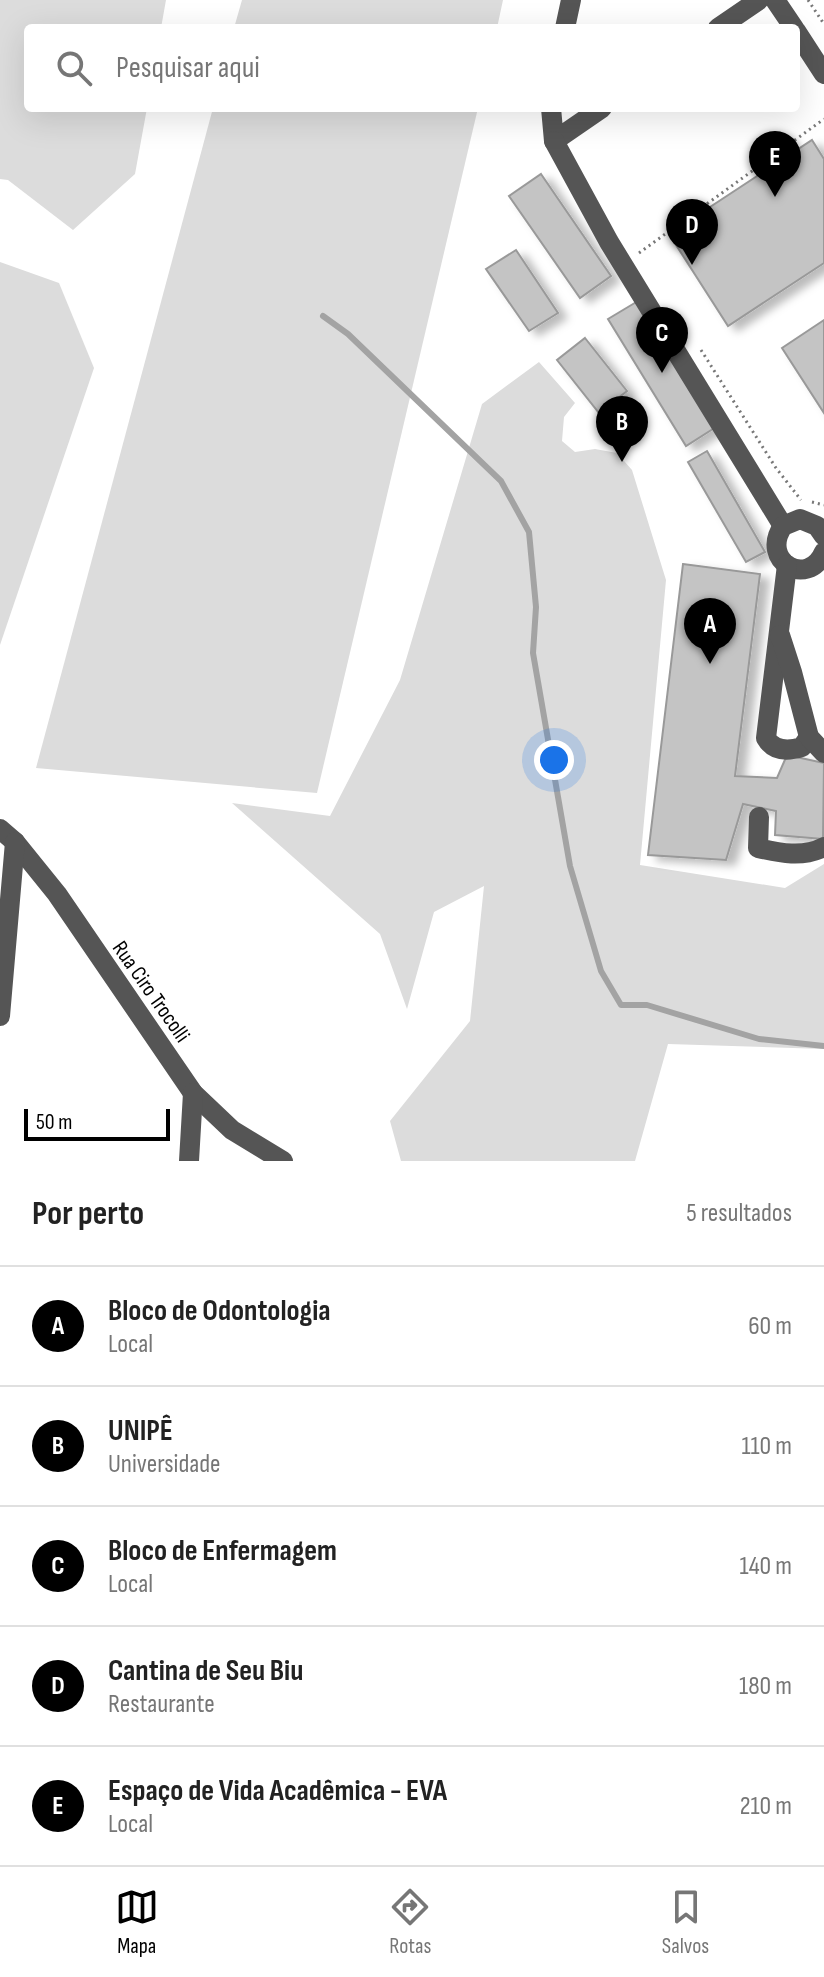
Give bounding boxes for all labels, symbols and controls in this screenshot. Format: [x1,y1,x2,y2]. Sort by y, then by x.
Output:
search box [24,24,800,112]
icon: search [52,46,96,90]
text: Pesquisar aqui [116,50,260,86]
pin: E [749,131,801,197]
pin: D [666,199,718,265]
pin: C [636,307,688,373]
pin: B [596,396,648,462]
pin: A [684,598,736,664]
your location [534,740,574,780]
street label: Rua Ciro Trocolli [106,936,196,1048]
scale bar [24,1105,170,1141]
text: 50 m [36,1109,72,1136]
text: Por perto [32,1193,144,1234]
text: 5 resultados [686,1198,792,1229]
text: Bloco de Odontologia [108,1293,331,1329]
text: A [52,1311,64,1342]
text: 60 m [748,1311,792,1342]
text: Local [108,1329,153,1360]
text: UNIPÊ [108,1413,173,1449]
text: B [52,1431,64,1462]
text: 110 m [741,1431,792,1462]
text: Universidade [108,1449,221,1480]
text: Bloco de Enfermagem [108,1533,337,1569]
text: C [51,1551,65,1582]
text: 140 m [740,1551,792,1582]
text: Local [108,1569,153,1600]
text: Cantina de Seu Biu [108,1653,303,1689]
text: D [51,1671,65,1702]
text: 180 m [739,1671,792,1702]
text: Restaurante [108,1689,215,1720]
text: Espaço de Vida Acadêmica - EVA [108,1773,447,1809]
text: E [52,1791,64,1822]
text: 210 m [740,1791,792,1822]
text: Local [108,1809,153,1840]
tab: Mapa [115,1885,159,1960]
tab: Rotas [388,1885,432,1960]
tab: Salvos [662,1885,709,1960]

